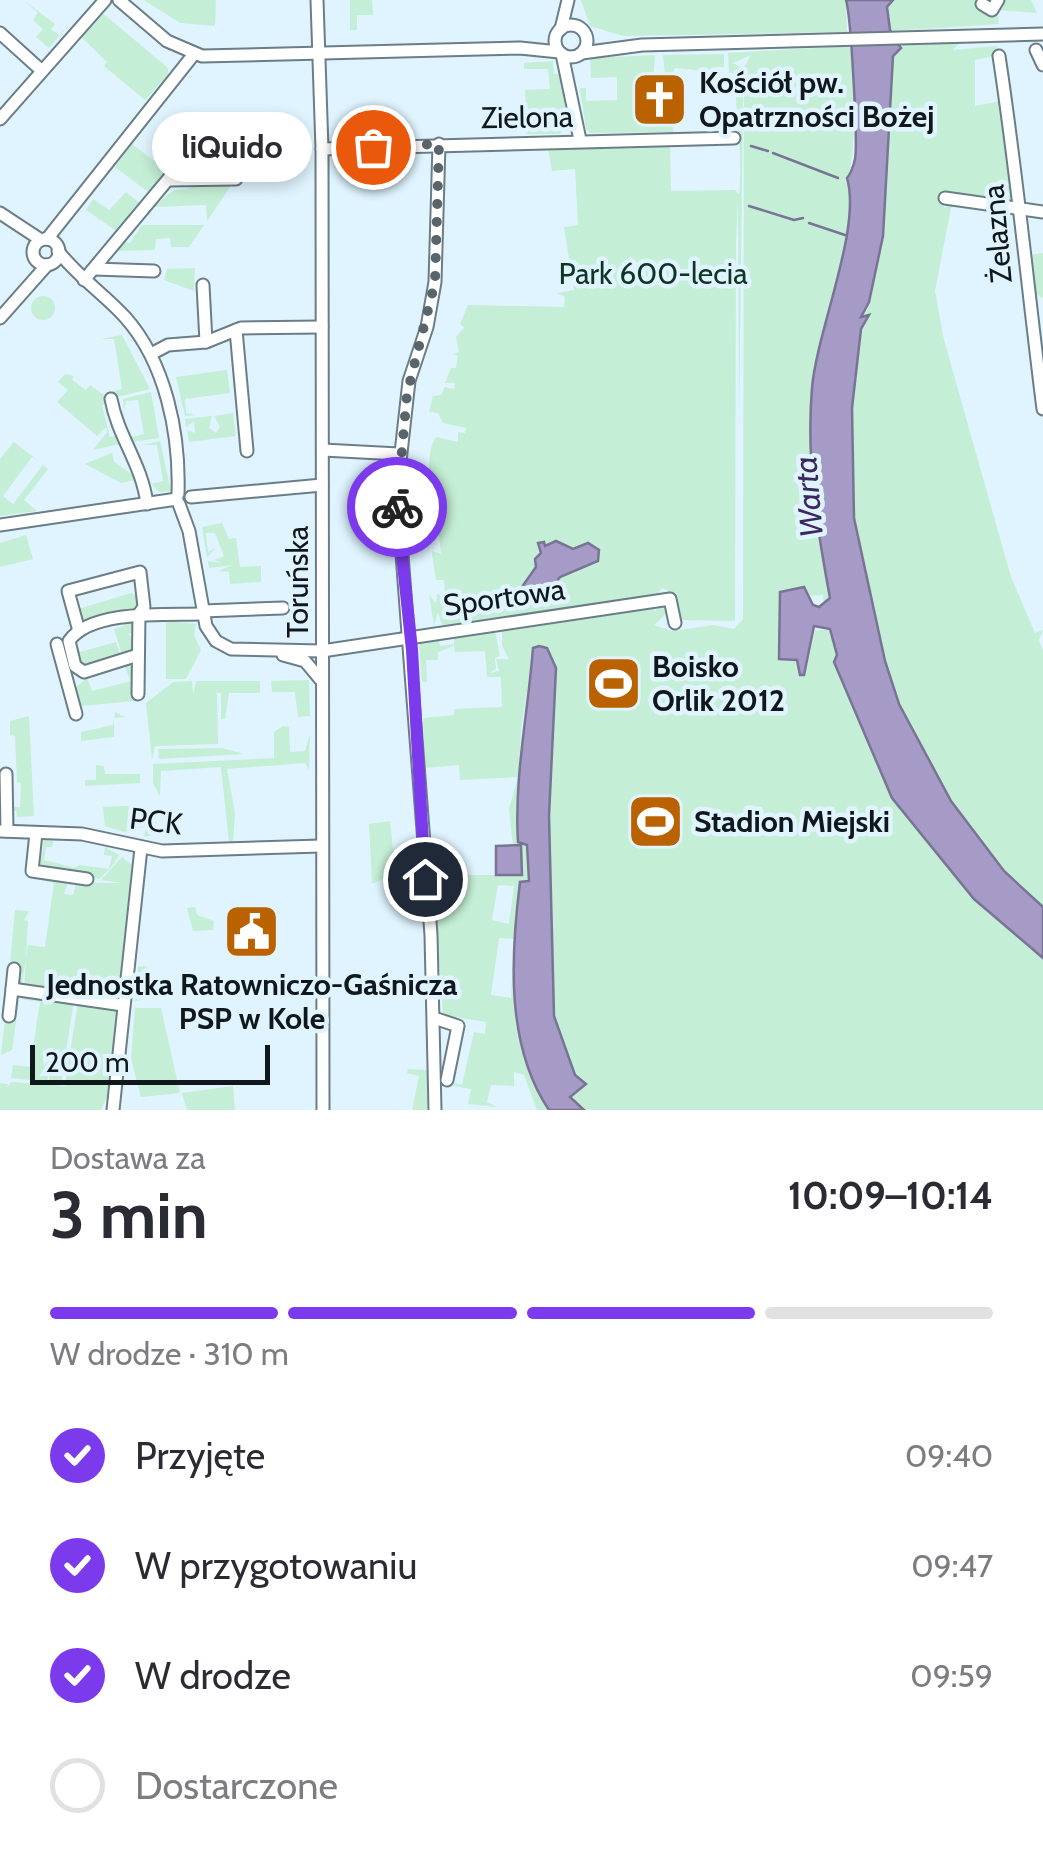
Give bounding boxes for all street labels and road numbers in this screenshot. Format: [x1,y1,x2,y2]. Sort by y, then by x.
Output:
street label: Zielona [480,98,574,136]
street label: Żelazna [974,183,1020,285]
street label: Toruńska [279,525,316,638]
street label: Sportowa [441,570,568,624]
street label: PCK [128,799,184,843]

